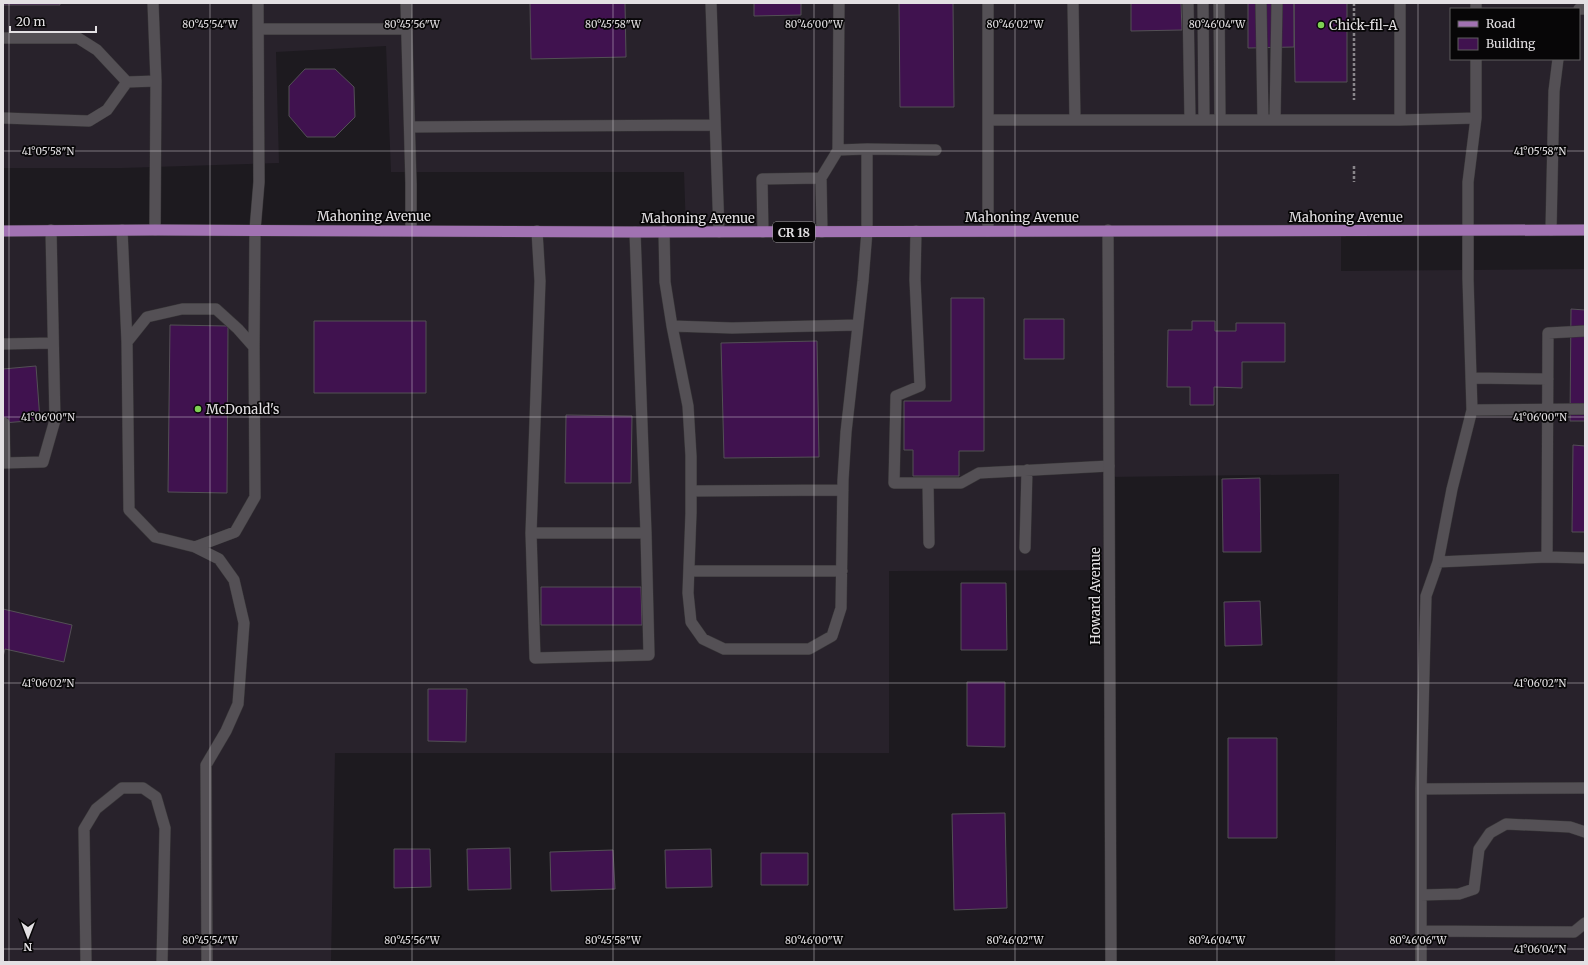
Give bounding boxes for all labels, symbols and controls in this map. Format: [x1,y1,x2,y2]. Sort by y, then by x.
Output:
scale bar [10,8,96,34]
legend [1450,8,1580,60]
text: 20 m [16,14,45,29]
text: Road [1486,16,1515,31]
place label: Chick-fil-A [1329,17,1398,34]
text: 80°45'54"W [182,18,239,31]
text: 80°45'56"W [384,18,441,31]
text: 80°45'58"W [585,18,642,31]
text: 80°46'00"W [785,18,844,31]
text: 80°46'02"W [986,18,1045,31]
text: 80°46'04"W [1189,18,1246,31]
marker: Chick-fil-A [1316,20,1326,30]
text: Building [1486,36,1536,51]
text: 41°05'58"N [22,145,74,158]
text: 41°05'58"N [1514,145,1566,158]
street label: Mahoning Avenue [317,208,431,225]
street label: Mahoning Avenue [965,209,1079,226]
street label: Mahoning Avenue [1289,209,1403,226]
street label: Mahoning Avenue [641,210,755,227]
road number: CR 18 [773,222,815,242]
place label: McDonald's [206,401,279,418]
marker: McDonald's [193,404,203,414]
text: 41°06'00"N [21,411,75,424]
text: 41°06'00"N [1513,411,1567,424]
street label: Howard Avenue [1087,547,1104,645]
text: 41°06'02"N [22,677,75,690]
text: 41°06'02"N [1514,677,1567,690]
north arrow [8,917,48,957]
text: 80°45'54"W [182,934,239,947]
text: 80°45'56"W [384,934,441,947]
text: 80°45'58"W [585,934,642,947]
text: 80°46'00"W [785,934,844,947]
text: 80°46'02"W [986,934,1045,947]
text: 80°46'04"W [1189,934,1246,947]
text: 80°46'06"W [1389,934,1448,947]
text: N [23,940,32,954]
text: 41°06'04"N [1514,943,1566,956]

